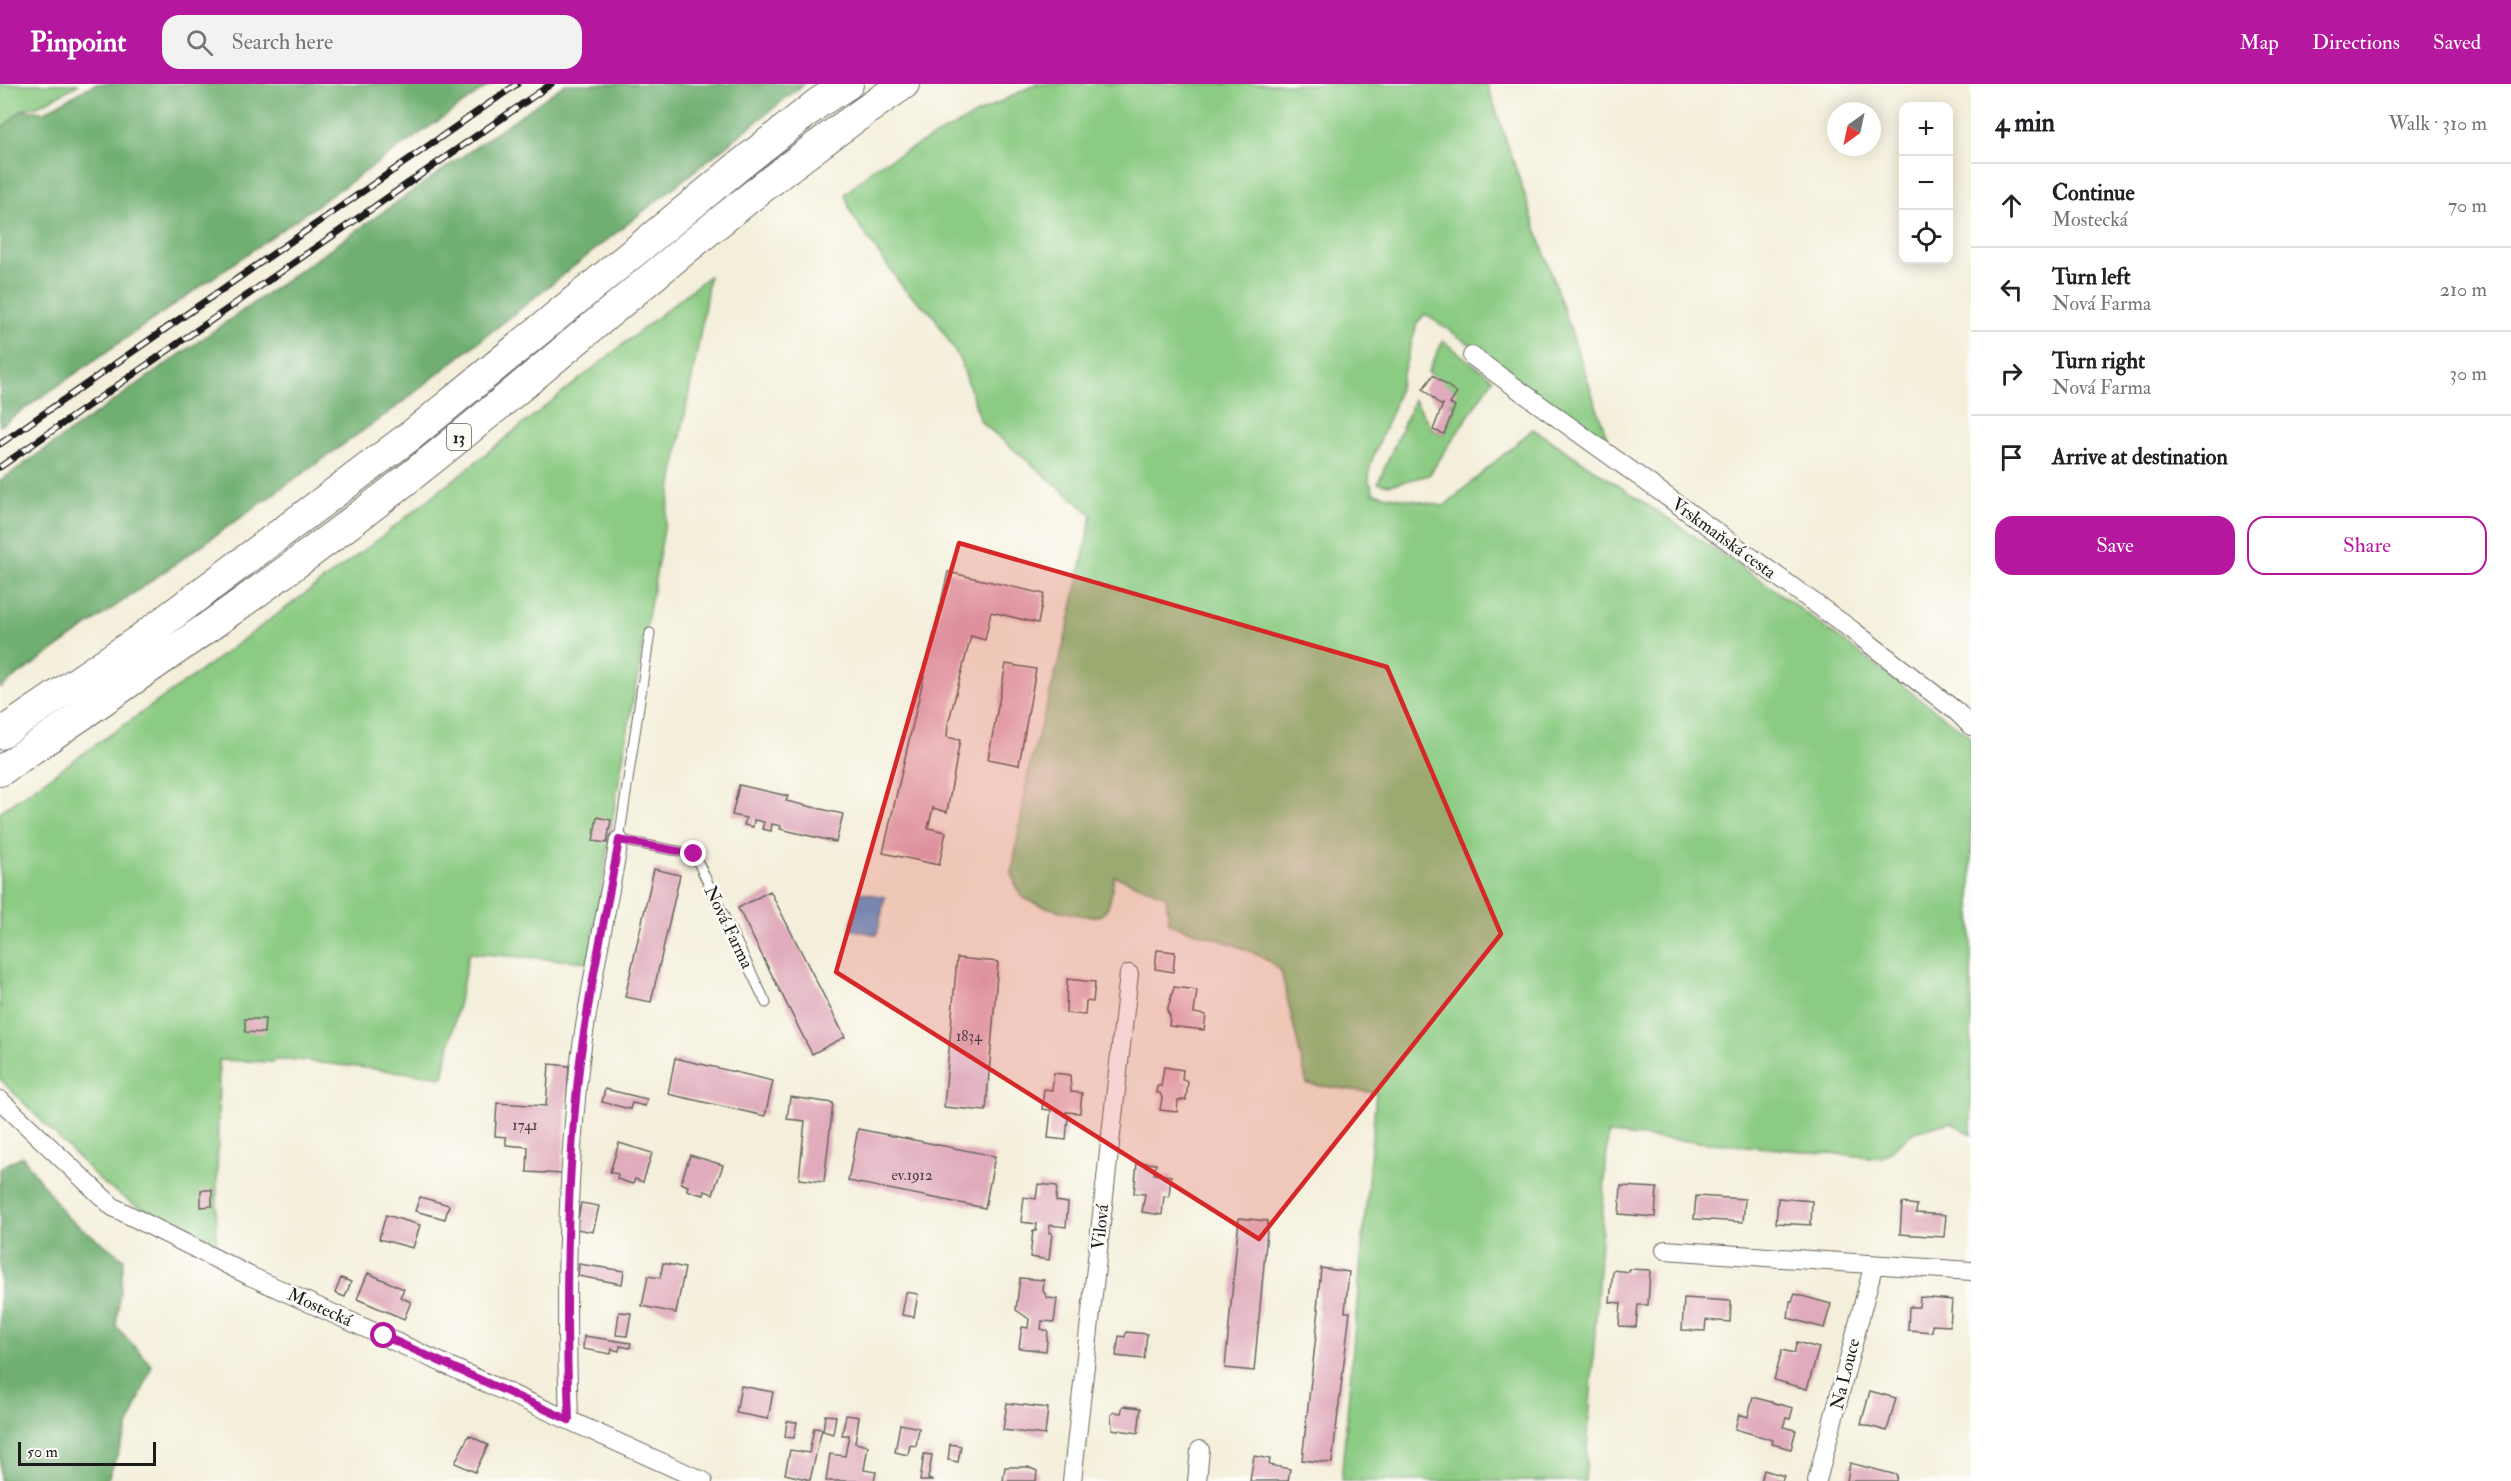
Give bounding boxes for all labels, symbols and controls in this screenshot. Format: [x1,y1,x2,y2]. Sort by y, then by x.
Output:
search box [162,15,582,69]
text: Pinpoint [30,25,126,60]
icon: search [183,26,216,59]
text: Search here [231,28,333,56]
text: Map [2239,29,2279,56]
text: Directions [2312,29,2400,56]
text: Saved [2433,29,2481,56]
north arrow [1827,102,1881,156]
map controls [1899,102,1953,264]
button: + [1899,102,1953,156]
text: 4 min [1995,107,2055,139]
text: Walk · 310 m [2388,111,2487,136]
button: − [1899,156,1953,210]
text: Continue [2052,179,2135,207]
icon: ahead [1995,189,2028,222]
text: 70 m [2448,193,2487,218]
text: Mostecká [2052,207,2128,232]
button: locate [1899,210,1953,264]
text: Turn left [2052,263,2131,291]
icon: left [1995,273,2028,306]
text: 210 m [2440,277,2487,302]
text: Nová Farma [2052,291,2151,316]
text: Turn right [2052,347,2145,375]
icon: right [1995,357,2028,390]
text: 30 m [2449,361,2487,386]
text: Nová Farma [2052,375,2151,400]
road number: 13 [447,424,471,450]
icon: arrive [1995,441,2028,474]
text: Arrive at destination [2052,443,2228,471]
street label: Vrskmaňská cesta [1667,493,1781,584]
button: Save [1995,516,2235,575]
button: Share [2247,516,2487,575]
route end [680,840,706,866]
street label: Nová Farma [699,882,759,973]
house number: 1834 [956,1027,983,1046]
house number: 1741 [512,1116,538,1135]
house number: ev.1912 [891,1166,933,1185]
street label: Vilová [1087,1203,1114,1251]
street label: Mostecká [284,1283,356,1332]
route start [370,1322,396,1348]
street label: Na Louce [1826,1336,1866,1412]
scale bar [18,1439,156,1466]
text: 50 m [27,1442,58,1462]

